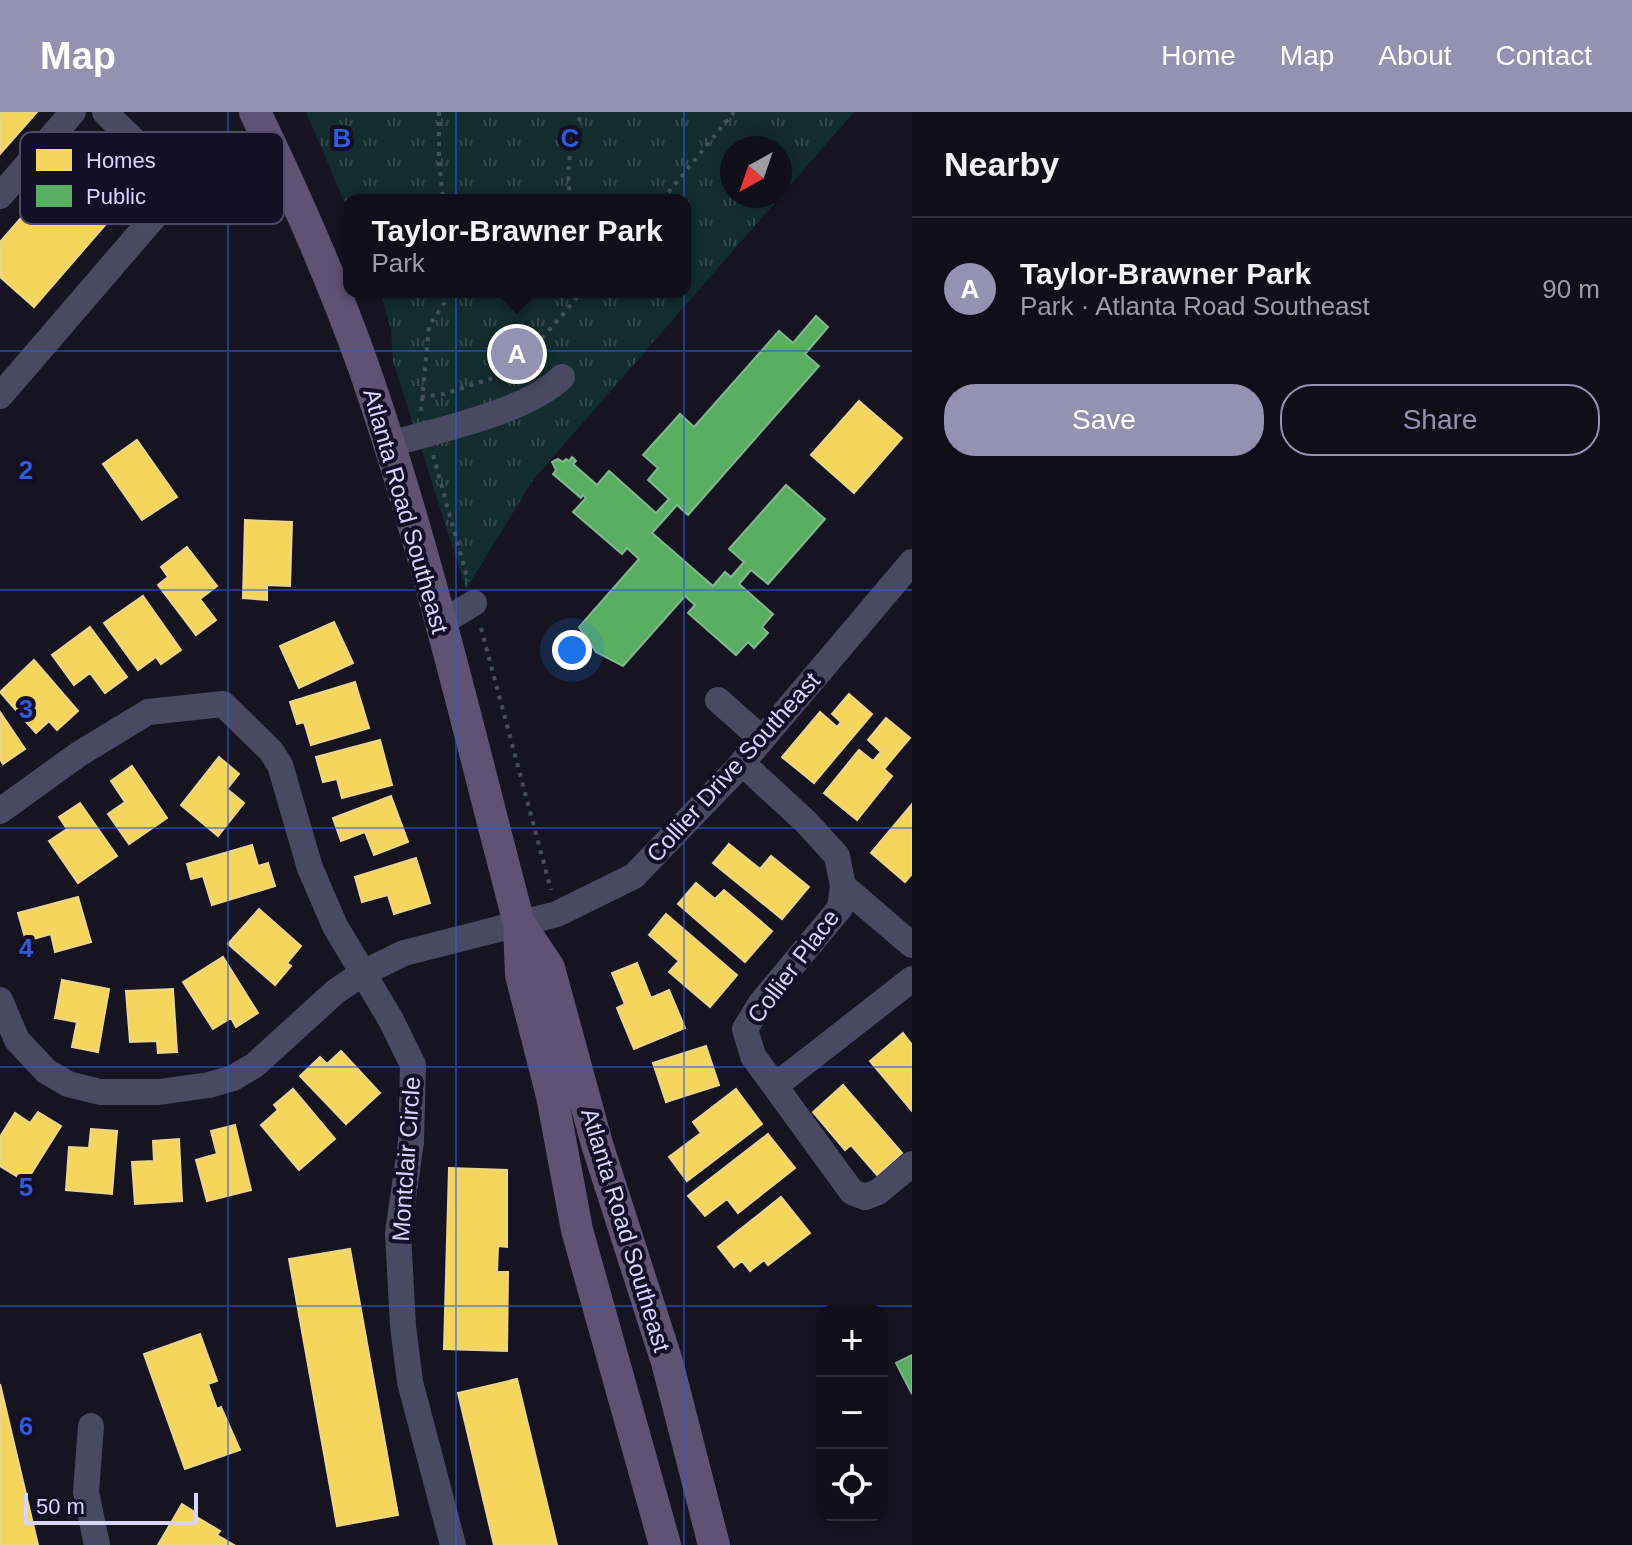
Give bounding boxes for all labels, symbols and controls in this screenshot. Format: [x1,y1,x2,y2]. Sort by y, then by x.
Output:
text: Map [40,35,116,77]
text: Home [1161,40,1236,71]
text: Map [1280,40,1334,71]
text: About [1378,40,1452,71]
text: Contact [1496,40,1592,71]
text: B [333,123,351,153]
text: C [561,123,580,153]
legend [20,132,284,224]
north arrow [720,136,792,208]
text: Nearby [944,145,1059,183]
text: Homes [86,148,156,173]
text: Public [86,184,146,209]
popup [343,194,691,298]
text: Taylor-Brawner Park [371,214,663,247]
text: Park [371,248,425,278]
text: Taylor-Brawner Park [1020,257,1311,290]
text: A [961,274,979,304]
text: 90 m [1542,274,1600,304]
text: Park · Atlanta Road Southeast [1020,291,1370,321]
pin: A [491,324,543,384]
button: Save [944,384,1264,456]
button: Share [1280,384,1600,456]
street label: Atlanta Road Southeast [358,385,454,637]
text: 2 [19,455,33,485]
your location [552,630,592,670]
street label: Collier Drive Southeast [641,667,825,867]
text: 3 [19,694,33,724]
street label: Collier Place [742,904,844,1028]
text: 4 [19,933,34,963]
street label: Montclair Circle [387,1076,425,1242]
street label: Atlanta Road Southeast [576,1105,676,1355]
text: 5 [19,1172,33,1202]
map controls [816,1305,888,1521]
button: + [816,1305,888,1377]
button: − [816,1377,888,1449]
text: 6 [19,1411,33,1441]
button: locate [816,1449,888,1521]
scale bar [24,1489,198,1525]
text: 50 m [36,1494,85,1519]

